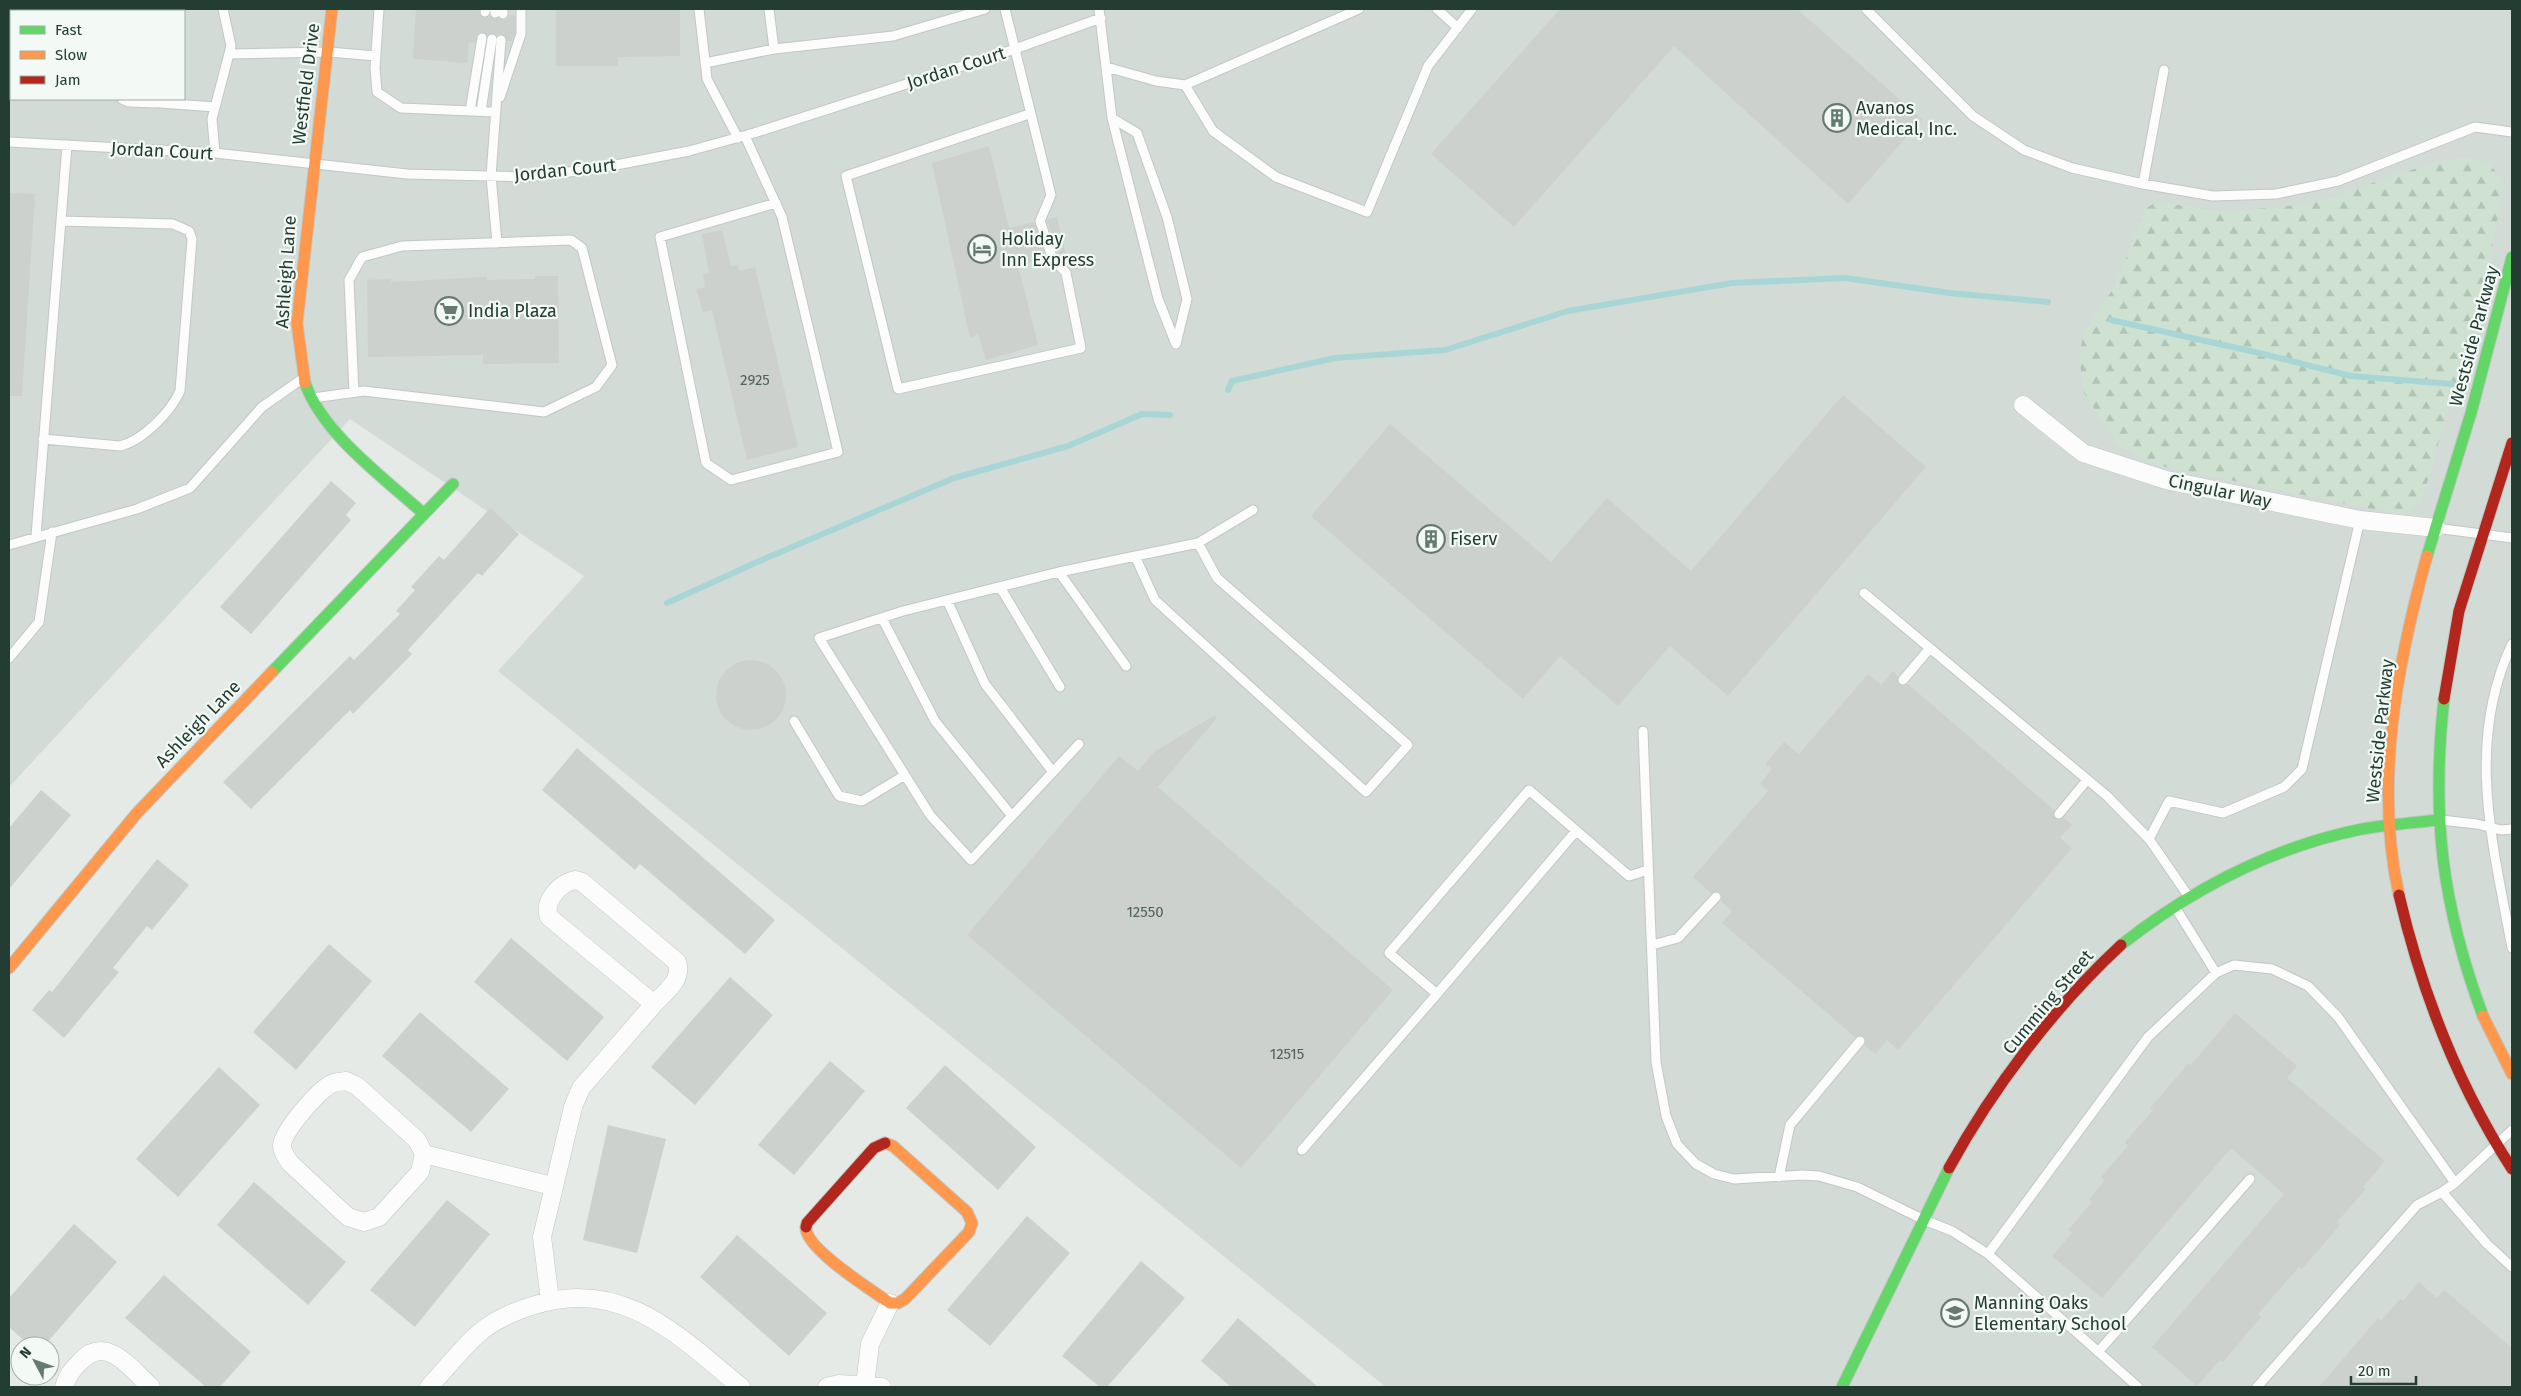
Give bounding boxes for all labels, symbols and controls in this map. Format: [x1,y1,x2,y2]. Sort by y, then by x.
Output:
legend [10,10,185,100]
text: Fast [55,21,82,39]
street label: Westfield Drive [288,22,324,146]
street label: Jordan Court [904,42,1009,94]
text: Slow [55,46,87,64]
text: Jam [55,71,81,89]
place label: Avanos Medical, Inc. [1856,97,1957,140]
building icon: Avanos Medical, Inc. [1822,103,1852,133]
street label: Jordan Court [110,137,214,165]
street label: Jordan Court [513,154,618,186]
street label: Ashleigh Lane [271,215,301,329]
place label: Holiday Inn Express [1001,228,1094,271]
hotel icon: Holiday Inn Express [967,234,997,264]
street label: Westside Parkway [2445,263,2503,409]
supermarket icon: India Plaza [434,296,464,326]
place label: India Plaza [468,300,557,322]
house number: 2925 [740,371,770,389]
street label: Cingular Way [2166,469,2274,513]
building icon: Fiserv [1416,524,1446,554]
place label: Fiserv [1450,528,1497,550]
street label: Westside Parkway [2361,658,2399,804]
street label: Ashleigh Lane [151,676,245,772]
house number: 12550 [1126,903,1164,921]
street label: Cumming Street [1998,945,2098,1059]
house number: 12515 [1270,1045,1304,1063]
place label: Manning Oaks Elementary School [1974,1292,2126,1335]
school or university icon: Manning Oaks Elementary School [1940,1298,1970,1328]
north arrow [10,1336,60,1386]
text: N [16,1344,35,1362]
scale bar [2351,1354,2416,1386]
text: 20 m [2358,1362,2391,1380]

